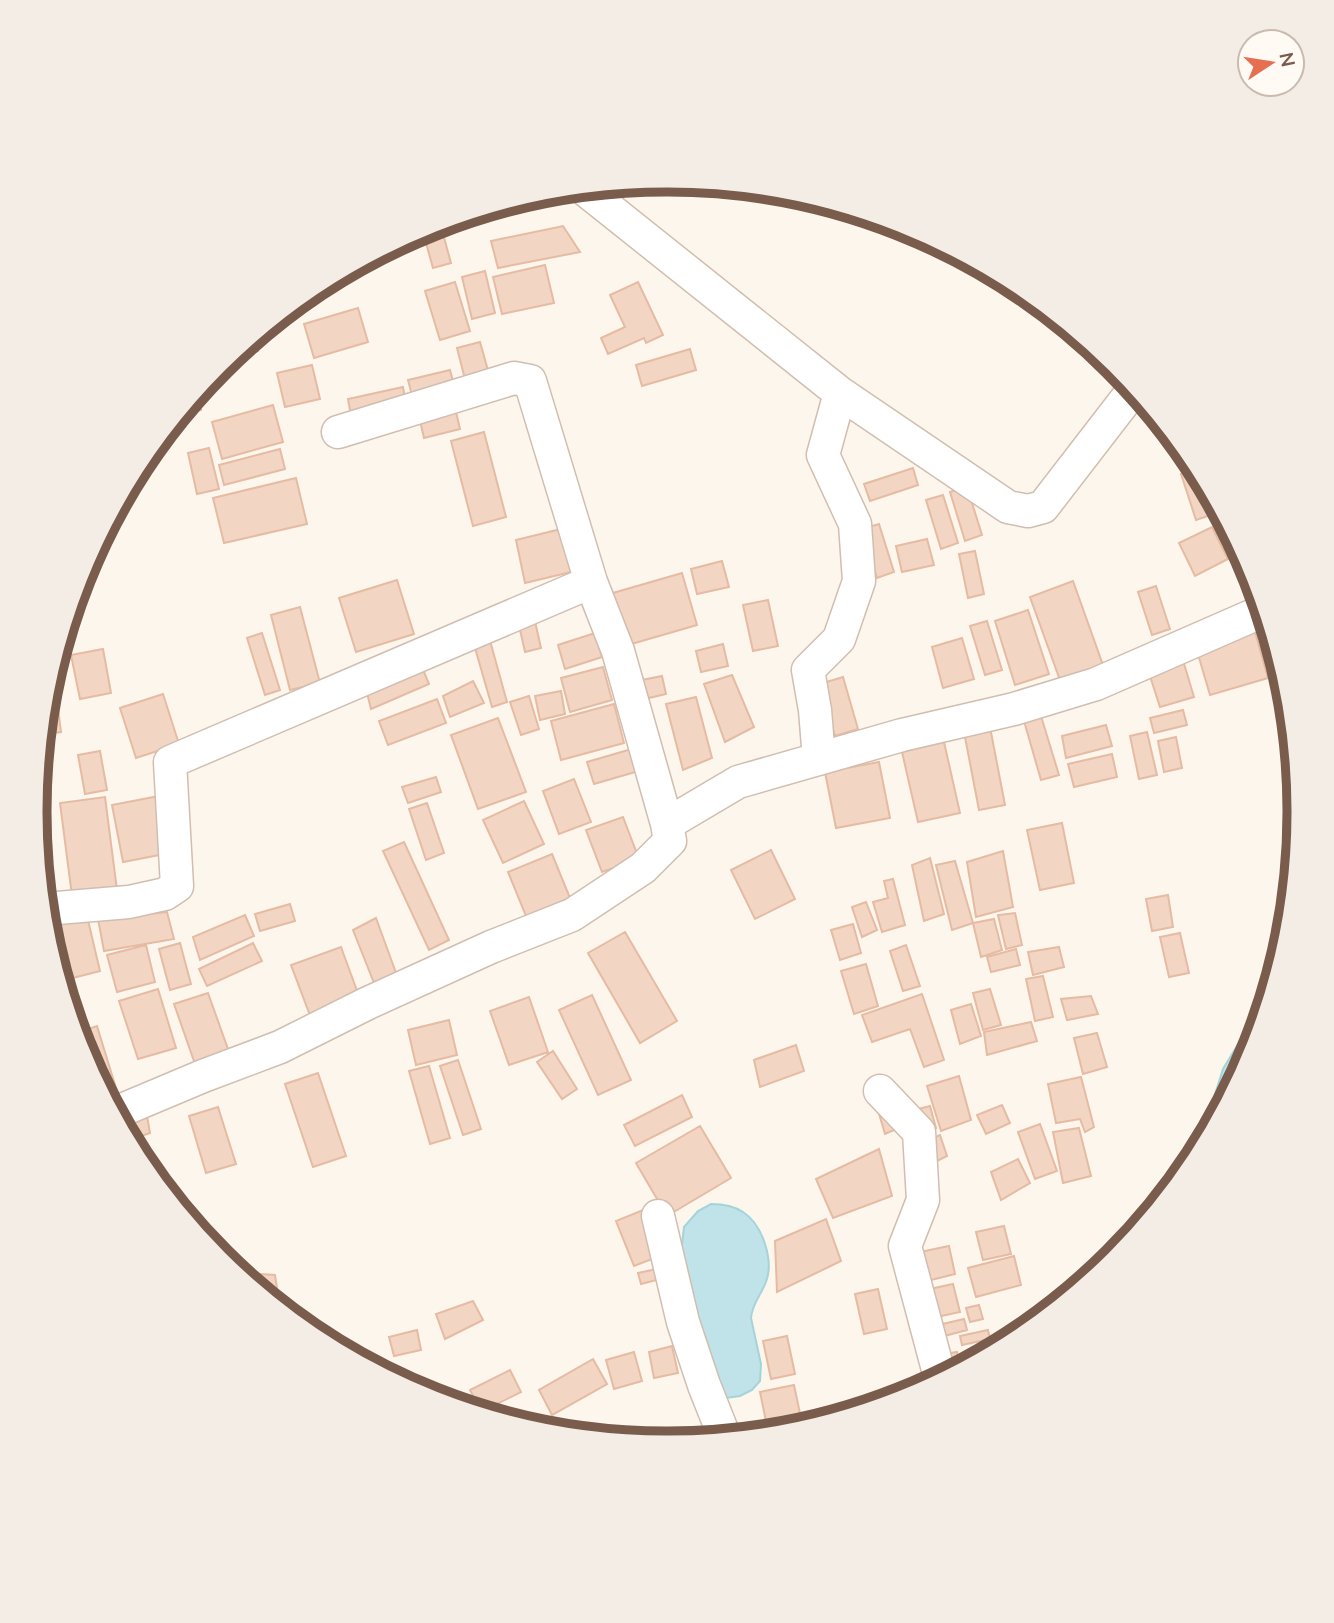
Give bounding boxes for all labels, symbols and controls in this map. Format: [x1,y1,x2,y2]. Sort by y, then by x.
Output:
north arrow [1236,28,1306,98]
text: N [1272,50,1301,69]

